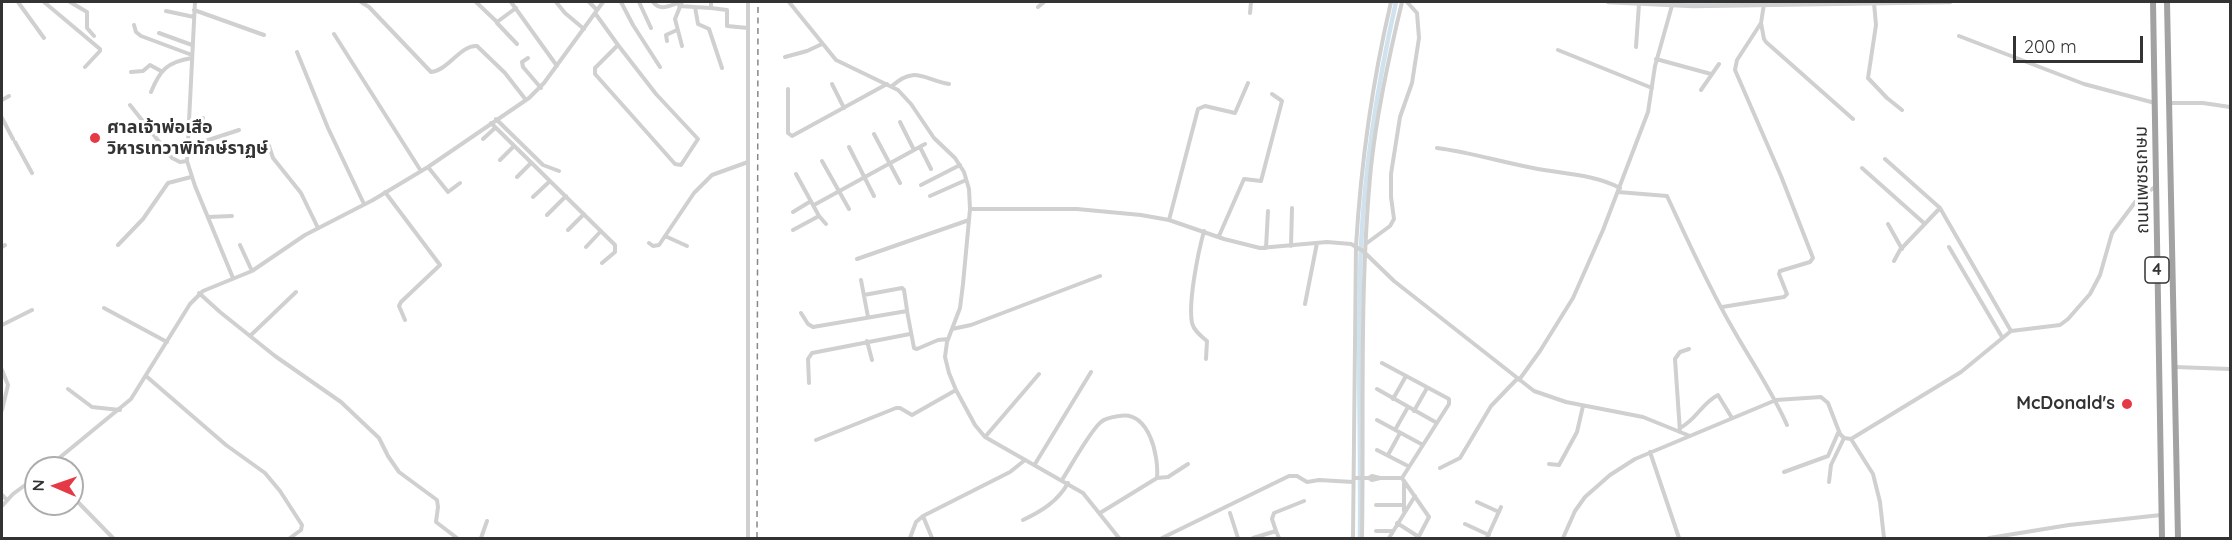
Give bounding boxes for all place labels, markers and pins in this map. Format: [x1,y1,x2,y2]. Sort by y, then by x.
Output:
place label: ศาลเจ้าพ่อเสือ วิหารเทวาพิทักษ์ราฏษ์ [107,117,268,160]
marker: ศาลเจ้าพ่อเสือ วิหารเทวาพิทักษ์ราฏษ์ [88,131,102,145]
place label: McDonald's [2016,393,2115,415]
marker: McDonald's [2120,397,2134,411]

